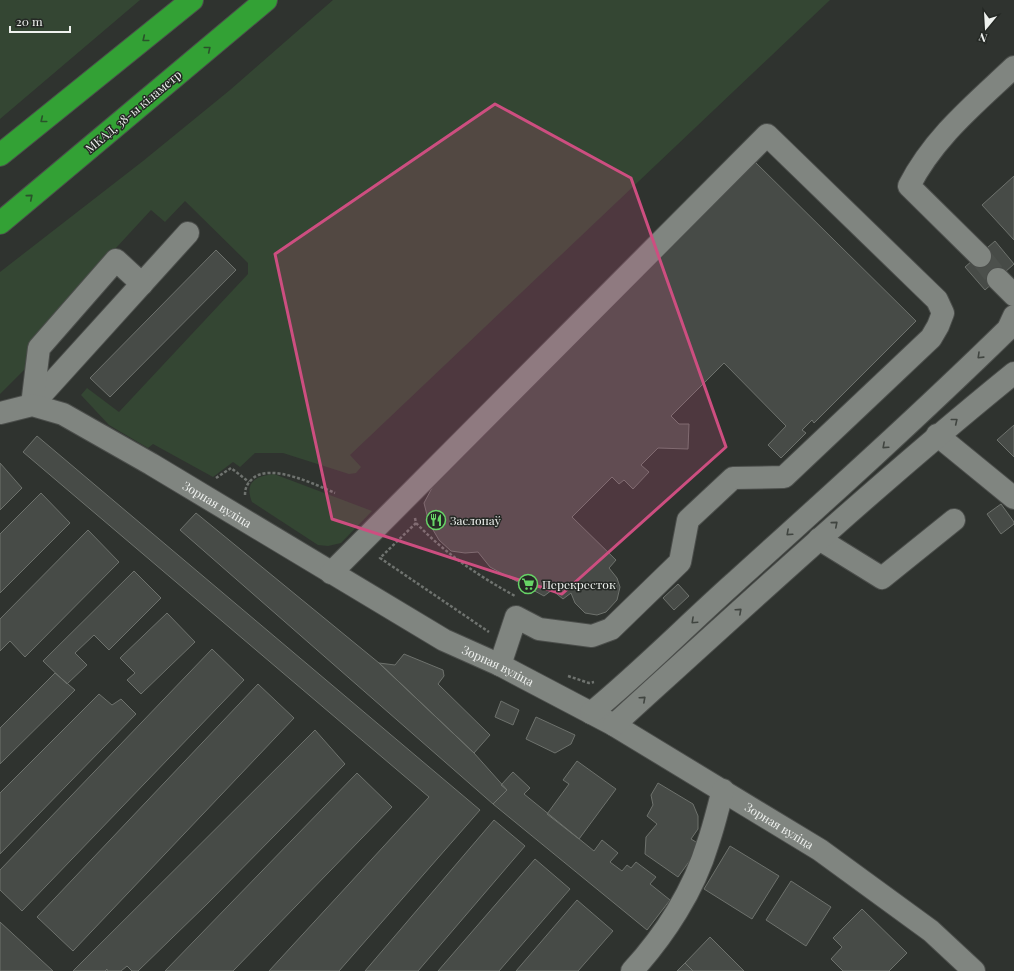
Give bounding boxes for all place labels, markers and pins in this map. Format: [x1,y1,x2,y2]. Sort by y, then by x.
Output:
restaurant icon: Заслонаў [425,509,447,531]
place label: Заслонаў [450,512,501,528]
supermarket icon: Перекресток [517,573,539,595]
place label: Перекресток [542,576,616,592]

